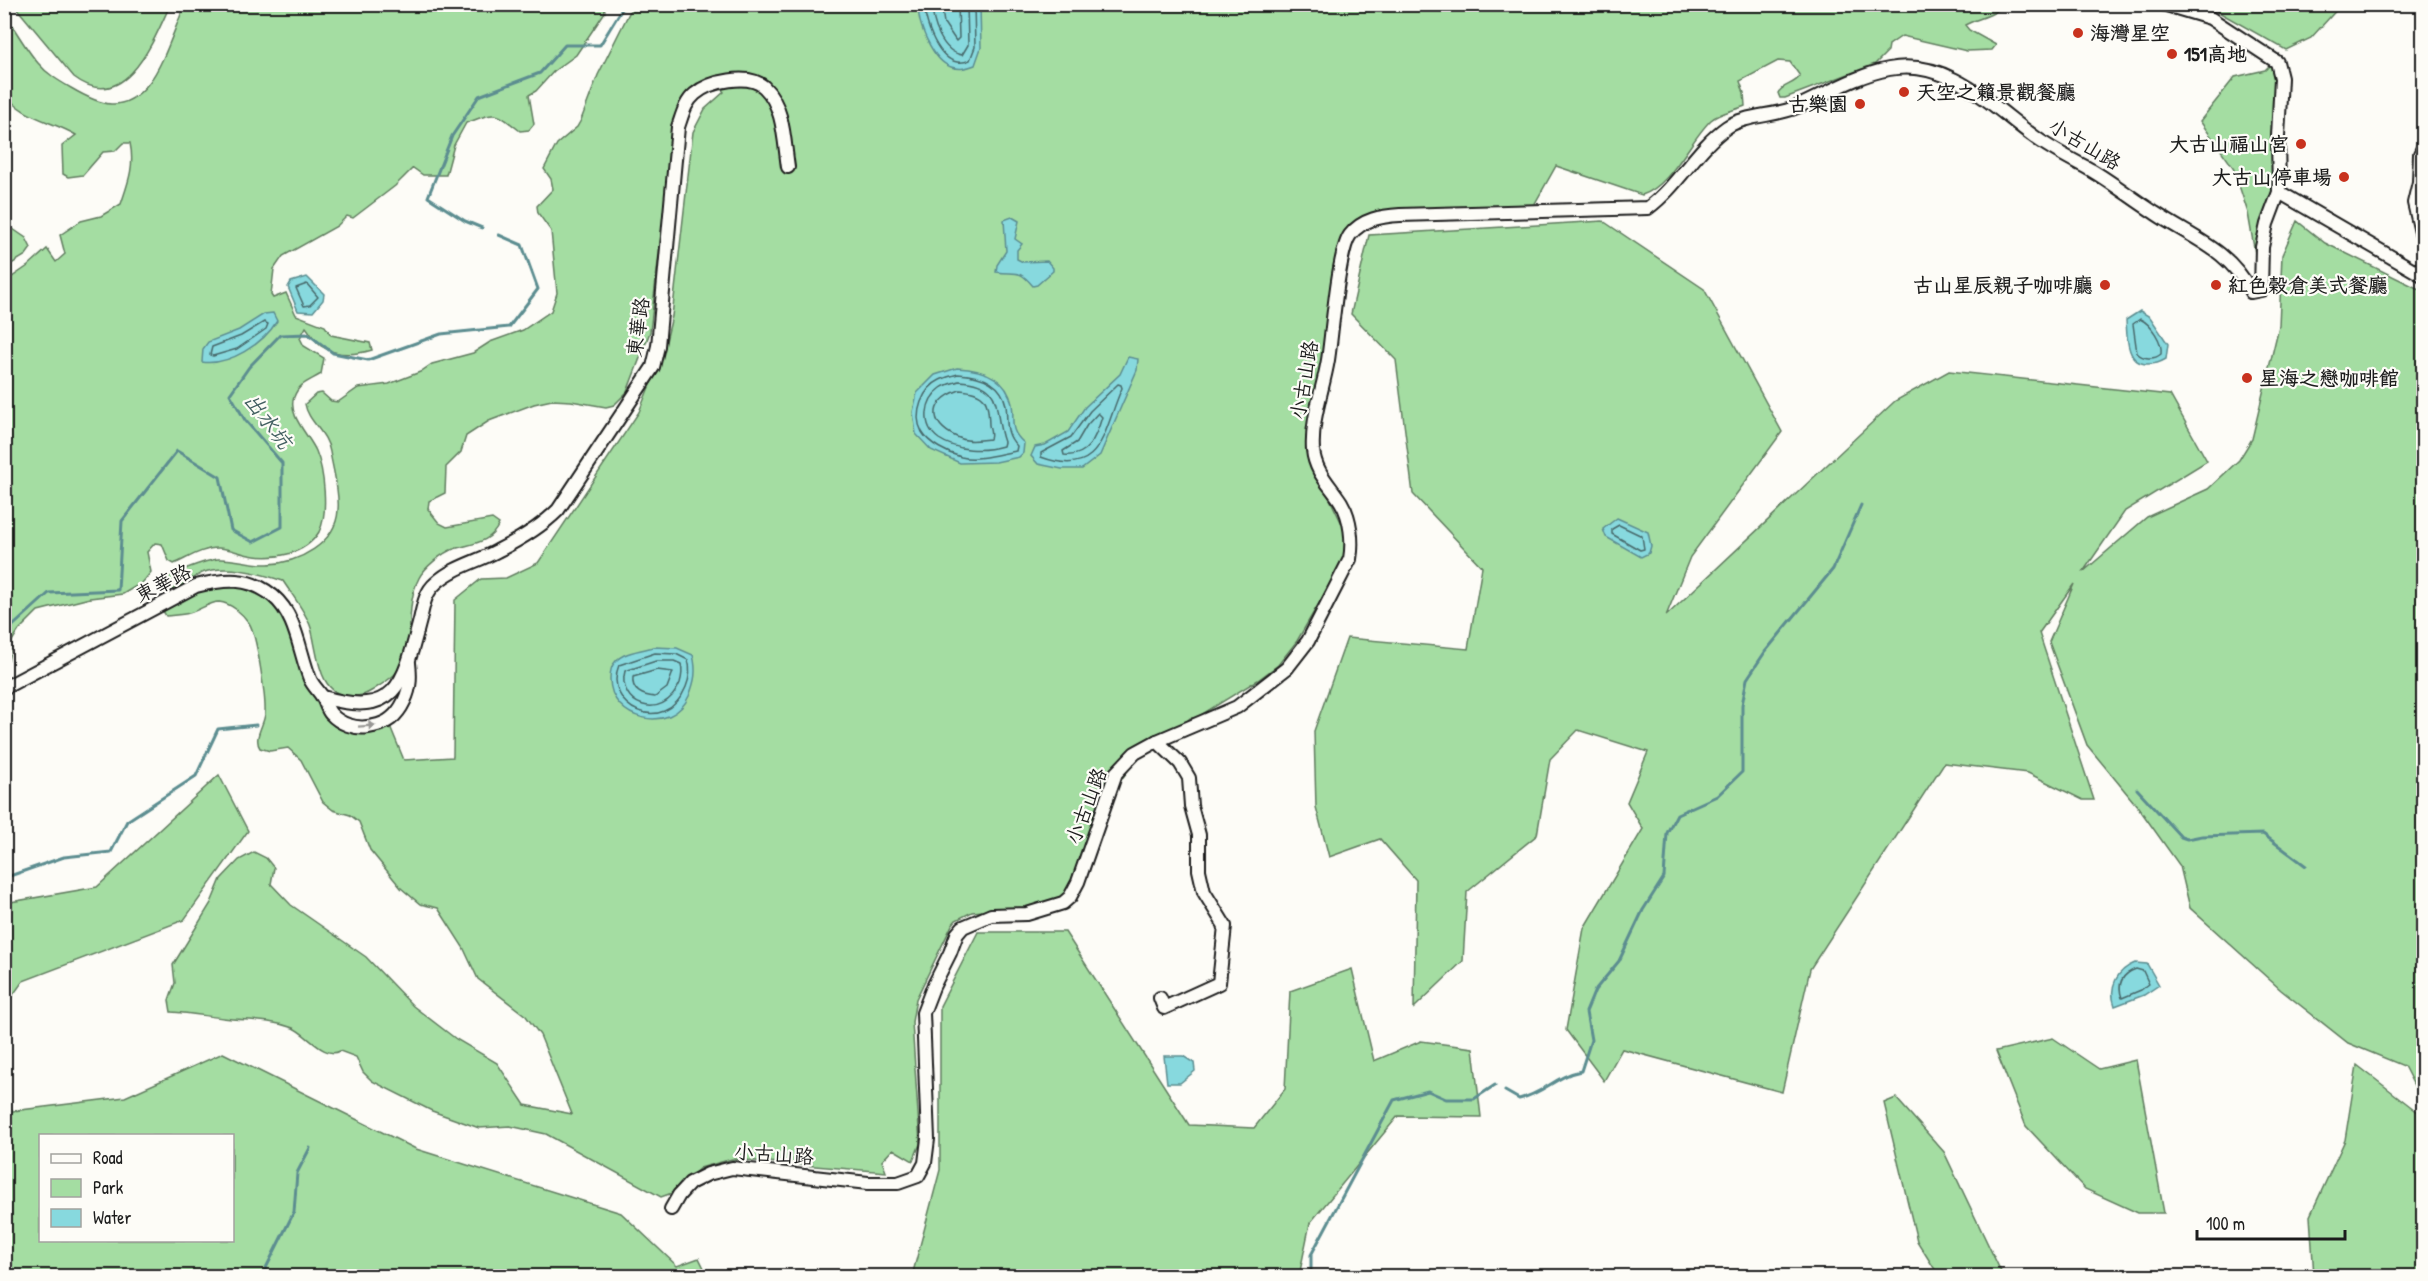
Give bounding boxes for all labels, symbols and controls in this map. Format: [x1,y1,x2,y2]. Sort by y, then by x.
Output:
place label: 海灣星空 [2090,19,2170,46]
marker: 海灣星空 [2071,26,2085,40]
place label: 151高地 [2184,40,2247,67]
marker: 151高地 [2165,47,2179,61]
place label: 天空之籟景觀餐廳 [1916,78,2076,105]
marker: 天空之籟景觀餐廳 [1897,85,1911,99]
place label: 古樂園 [1788,90,1848,117]
marker: 古樂園 [1853,97,1867,111]
street label: 小古山路 [2044,111,2127,176]
place label: 大古山福山宮 [2169,130,2289,157]
marker: 大古山福山宮 [2294,137,2308,151]
place label: 大古山停車場 [2212,163,2332,190]
marker: 大古山停車場 [2337,170,2351,184]
place label: 古山星辰親子咖啡廳 [1913,271,2093,298]
place label: 紅色榖倉美式餐廳 [2228,271,2388,298]
marker: 古山星辰親子咖啡廳 [2098,278,2112,292]
marker: 紅色榖倉美式餐廳 [2209,278,2223,292]
street label: 東華路 [620,294,655,359]
street label: 小古山路 [1283,337,1324,422]
place label: 星海之戀咖啡館 [2259,364,2399,391]
marker: 星海之戀咖啡館 [2240,371,2254,385]
water label: 出水坑 [238,387,300,456]
street label: 東華路 [130,556,197,608]
one-way arrow [358,722,377,731]
street label: 小古山路 [1059,763,1113,848]
legend [39,1134,234,1242]
street label: 小古山路 [733,1137,816,1170]
text: Road [93,1145,123,1170]
text: Park [93,1175,124,1200]
scale bar [2197,1203,2346,1241]
text: Water [93,1205,131,1230]
text: 100 m [2206,1211,2245,1236]

